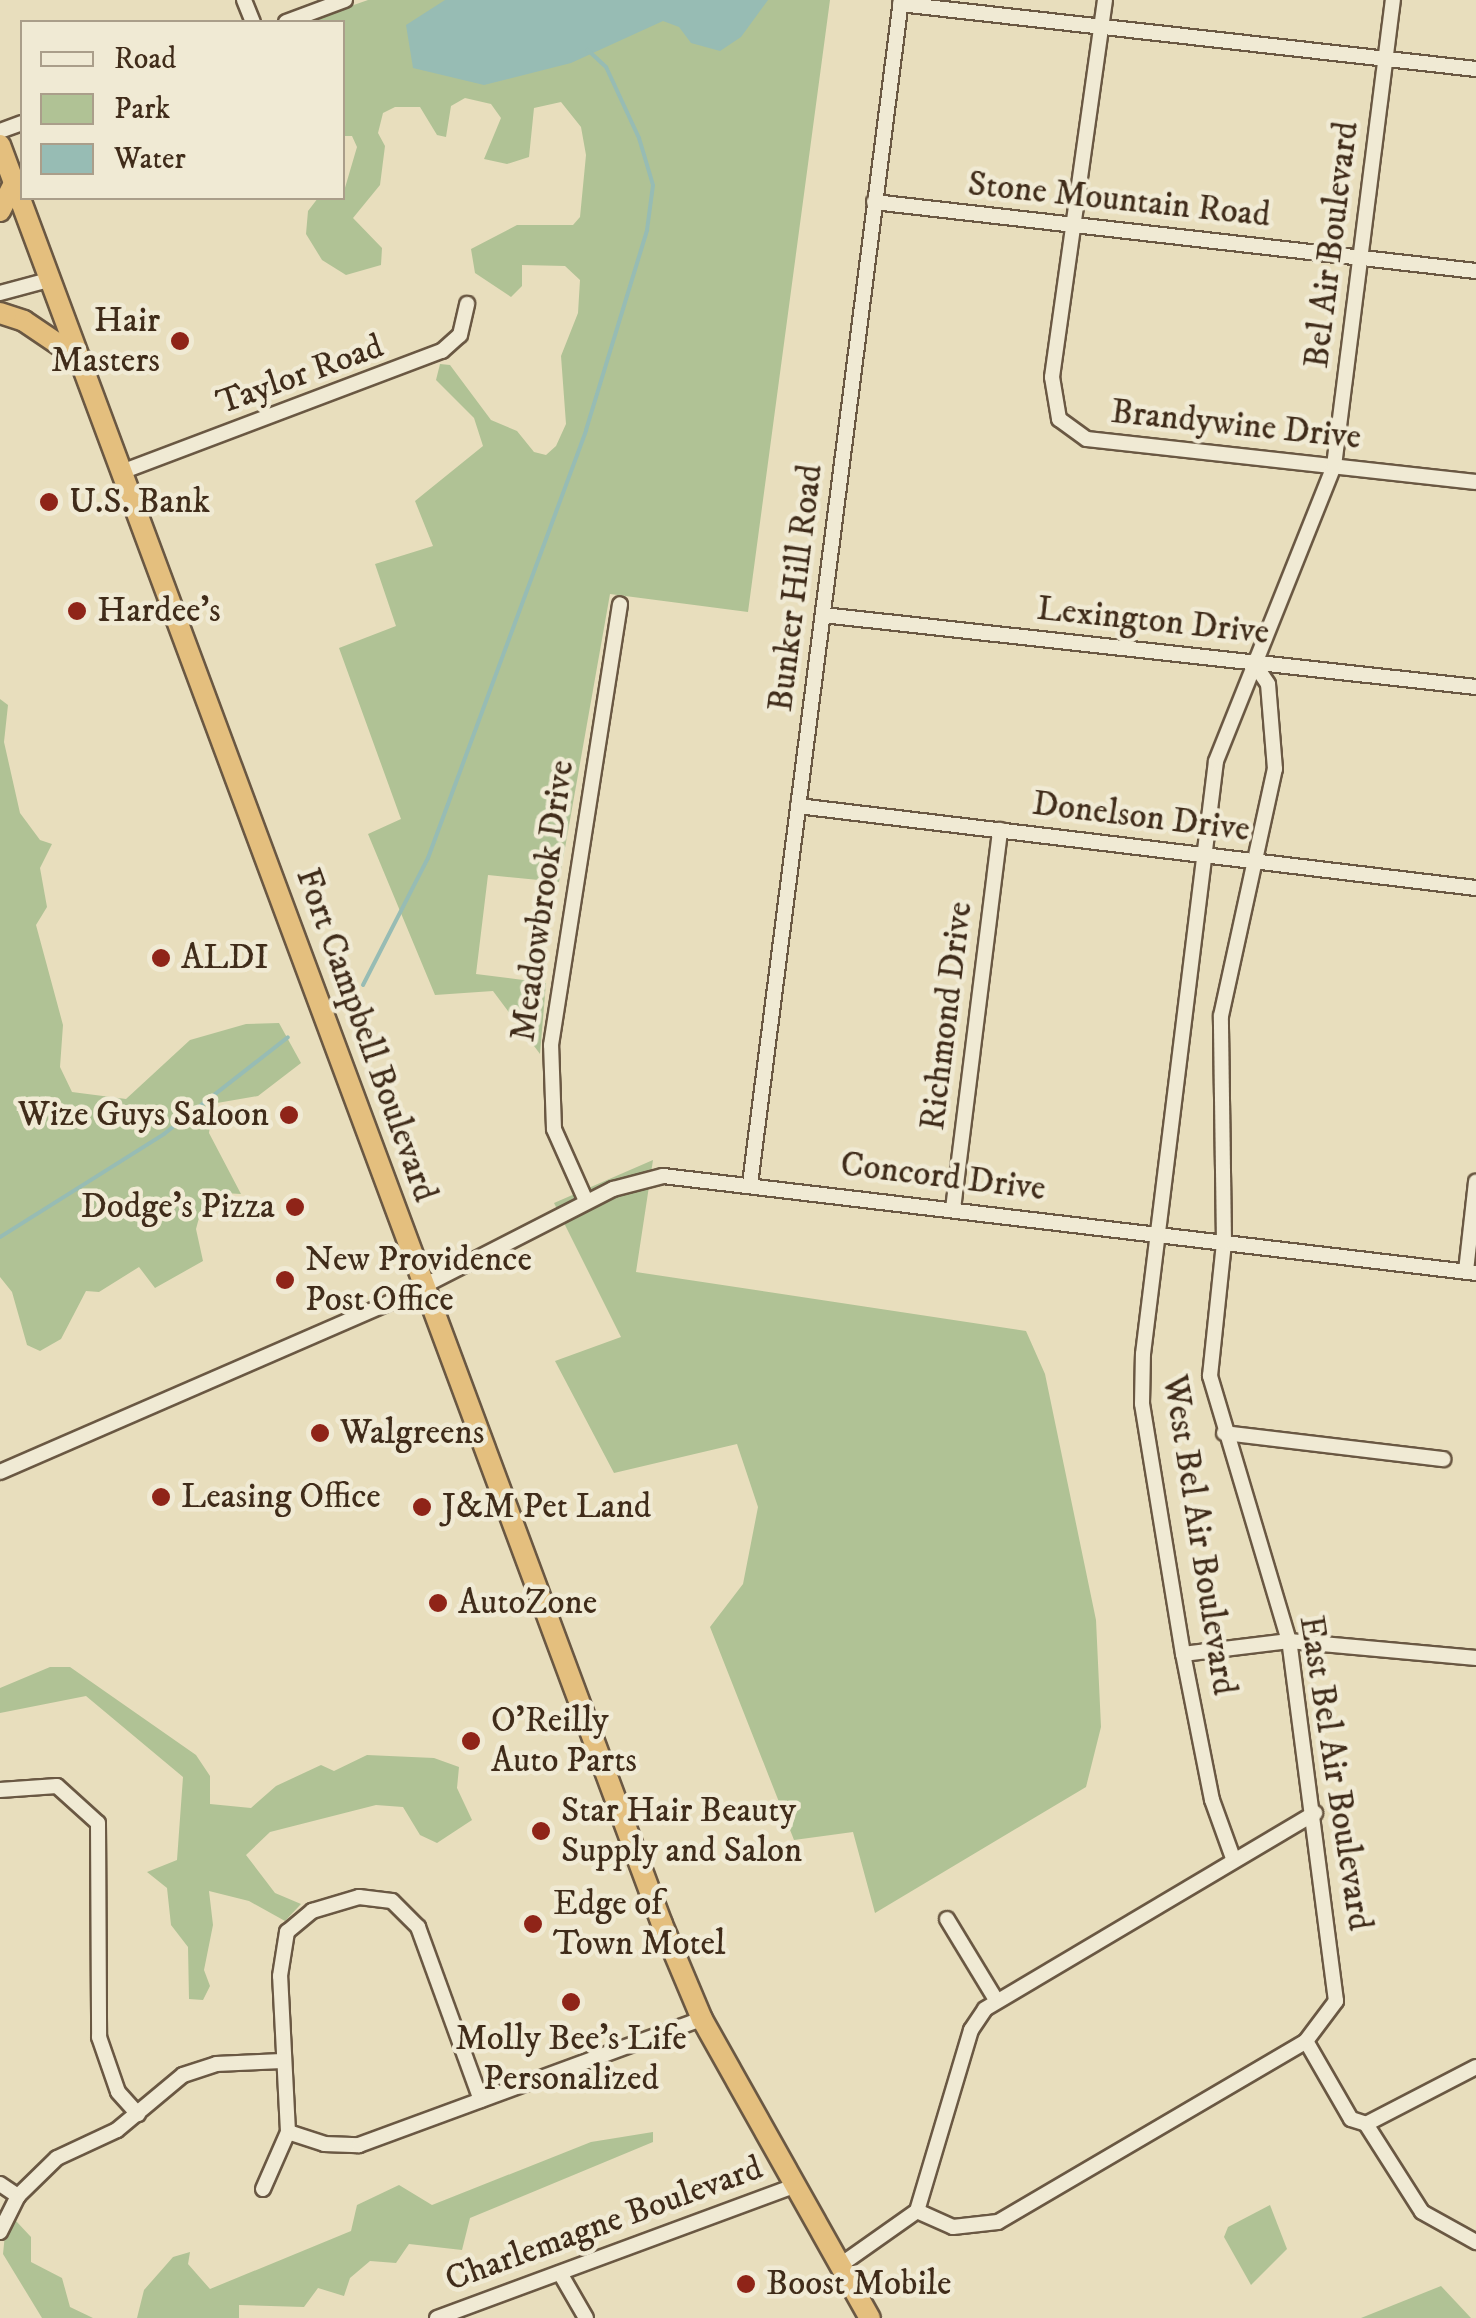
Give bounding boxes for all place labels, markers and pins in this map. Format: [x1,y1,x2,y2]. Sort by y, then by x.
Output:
place label: Hair Masters [51,300,160,382]
marker: Hair Masters [169,330,191,352]
place label: U.S. Bank [69,481,210,523]
marker: U.S. Bank [38,491,60,513]
place label: Hardee's [97,590,221,632]
marker: Hardee's [66,600,88,622]
place label: ALDI [181,937,269,979]
marker: ALDI [150,947,172,969]
place label: Wize Guys Saloon [18,1094,269,1136]
marker: Wize Guys Saloon [278,1104,300,1126]
place label: Dodge's Pizza [81,1186,275,1228]
marker: Dodge's Pizza [284,1196,306,1218]
place label: New Providence Post Office [305,1239,532,1321]
marker: New Providence Post Office [274,1269,296,1291]
place label: Walgreens [340,1412,484,1454]
marker: Walgreens [309,1422,331,1444]
place label: Leasing Office [181,1476,381,1518]
marker: Leasing Office [150,1486,172,1508]
place label: J&M Pet Land [442,1486,651,1528]
marker: J&M Pet Land [411,1496,433,1518]
place label: AutoZone [458,1582,597,1624]
marker: AutoZone [427,1592,449,1614]
place label: O'Reilly Auto Parts [491,1700,637,1782]
marker: O'Reilly Auto Parts [460,1730,482,1752]
place label: Star Hair Beauty Supply and Salon [561,1790,802,1872]
marker: Star Hair Beauty Supply and Salon [530,1820,552,1842]
place label: Edge of Town Motel [553,1883,726,1965]
marker: Edge of Town Motel [522,1913,544,1935]
marker: Molly Bee's Life Personalized [560,1991,582,2013]
place label: Molly Bee's Life Personalized [455,2018,687,2100]
place label: Boost Mobile [766,2263,951,2305]
marker: Boost Mobile [735,2273,757,2295]

